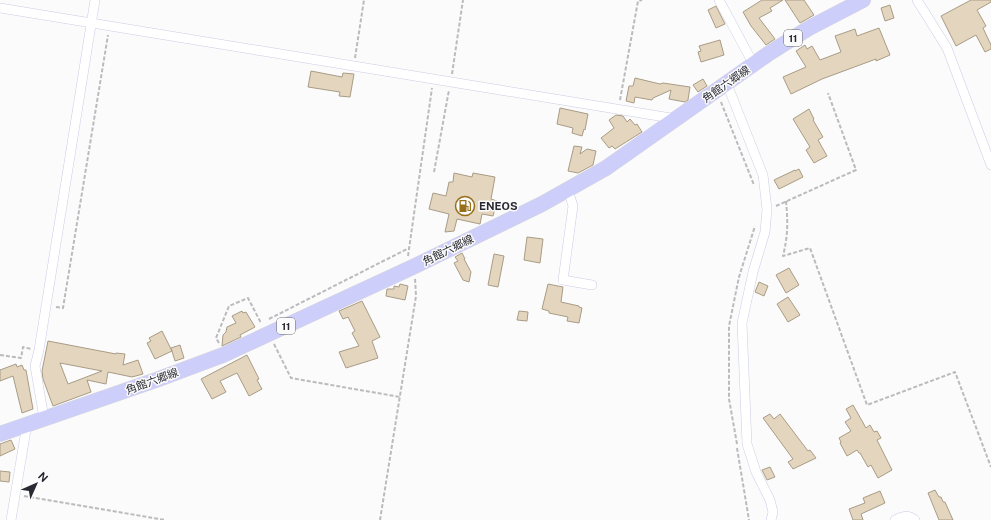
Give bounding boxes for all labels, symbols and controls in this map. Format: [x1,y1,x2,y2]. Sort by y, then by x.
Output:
road number: 11 [784,30,802,46]
street label: 角館六郷線 [700,63,752,105]
fuel station icon: ENEOS [454,195,476,217]
place label: ENEOS [479,200,518,212]
street label: 角館六郷線 [421,233,475,267]
road number: 11 [277,318,295,334]
street label: 角館六郷線 [124,366,180,396]
north arrow [16,464,56,504]
text: N [36,470,50,484]

